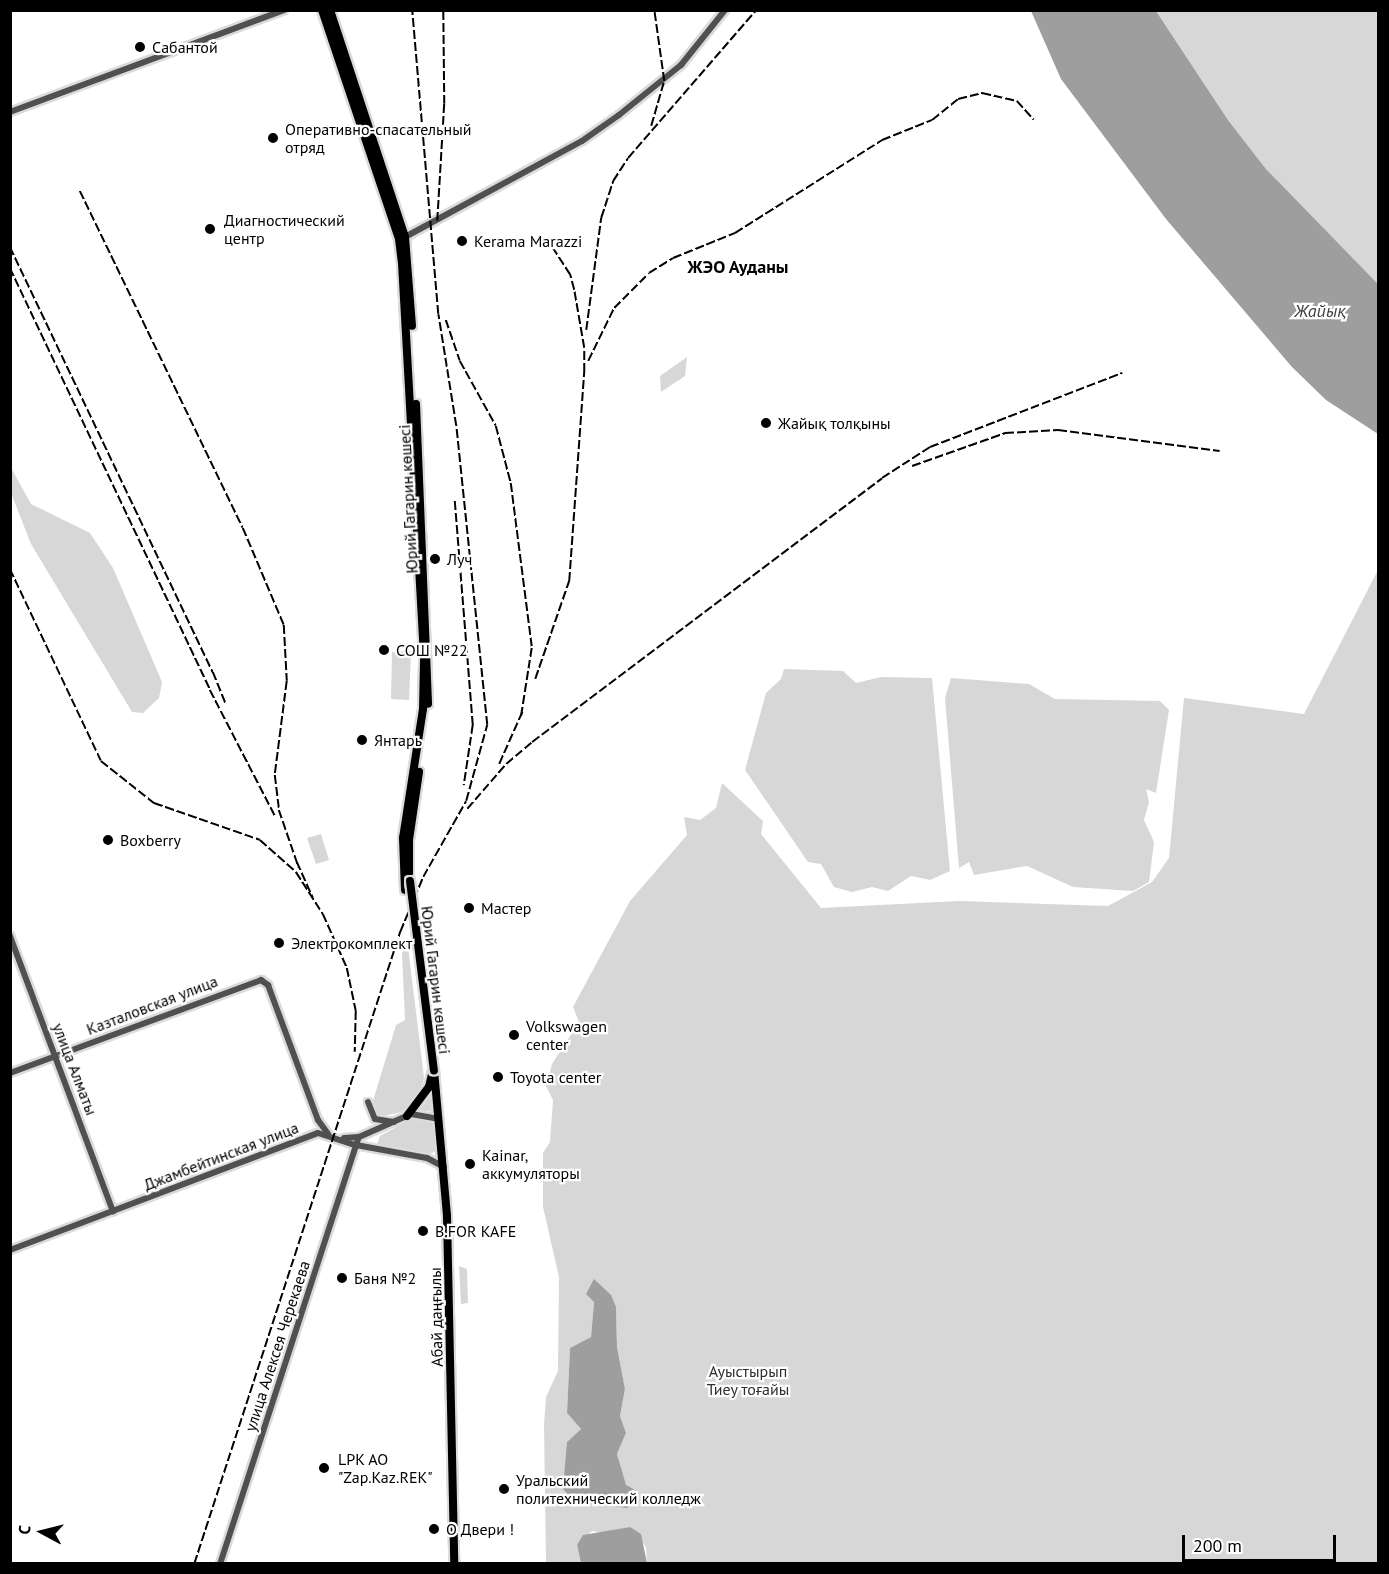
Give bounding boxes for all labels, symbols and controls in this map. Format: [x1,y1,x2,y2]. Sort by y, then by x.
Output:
place label: Сабантой [152,37,218,57]
marker: Сабантой [133,40,147,54]
place label: Оперативно-спасательный отряд [285,119,471,157]
marker: Оперативно-спасательный отряд [266,131,280,145]
place label: Диагностический центр [224,210,345,248]
marker: Диагностический центр [201,220,219,238]
place label: Kerama Marazzi [474,231,582,251]
marker: Kerama Marazzi [455,234,469,248]
district label: ЖЭО Ауданы [687,256,789,278]
water label: Жайық [1294,300,1346,322]
place label: Жайық толқыны [778,413,891,433]
marker: Жайық толқыны [759,416,773,430]
street label: Юрий Гагарин көшесі [395,424,421,574]
place label: Луч [447,549,472,569]
marker: Луч [428,552,442,566]
place label: СОШ №22 [396,640,468,660]
marker: СОШ №22 [377,643,391,657]
place label: Янтарь [374,730,422,750]
marker: Янтарь [355,733,369,747]
place label: Boxberry [120,830,181,850]
marker: Boxberry [101,833,115,847]
place label: Мастер [481,898,531,918]
marker: Мастер [462,901,476,915]
street label: Юрий Гагарин көшесі [417,905,455,1055]
place label: Электрокомплект [291,933,412,953]
marker: Электрокомплект [272,936,286,950]
street label: Казталовская улица [84,971,220,1039]
place label: Volkswagen center [526,1016,607,1054]
street label: улица Алматы [49,1020,101,1118]
marker: Volkswagen center [507,1028,521,1042]
place label: Toyota center [510,1067,601,1087]
marker: Toyota center [491,1070,505,1084]
street label: Джамбейтинская улица [141,1118,301,1194]
place label: Kainar, аккумуляторы [482,1145,580,1183]
marker: Kainar, аккумуляторы [463,1157,477,1171]
place label: B.FOR KAFE [435,1221,516,1241]
marker: B.FOR KAFE [416,1224,430,1238]
street label: улица Алексея Черекаева [240,1258,314,1434]
street label: Абай даңғылы [426,1267,446,1367]
place label: Баня №2 [354,1268,416,1288]
marker: Баня №2 [335,1271,349,1285]
park label: Ауыстырып Тиеу тоғайы [706,1361,790,1399]
place label: LPK AO "Zap.Kaz.REK" [338,1449,433,1487]
marker: LPK AO "Zap.Kaz.REK" [315,1459,333,1477]
place label: Уральский политехнический колледж [516,1470,701,1508]
marker: Уральский политехнический колледж [497,1482,511,1496]
north arrow [12,1502,72,1562]
place label: О Двери ! [446,1519,515,1539]
marker: О Двери ! [427,1522,441,1536]
scale bar [1185,1523,1340,1561]
text: С [14,1524,35,1535]
text: 200 m [1193,1534,1242,1557]

